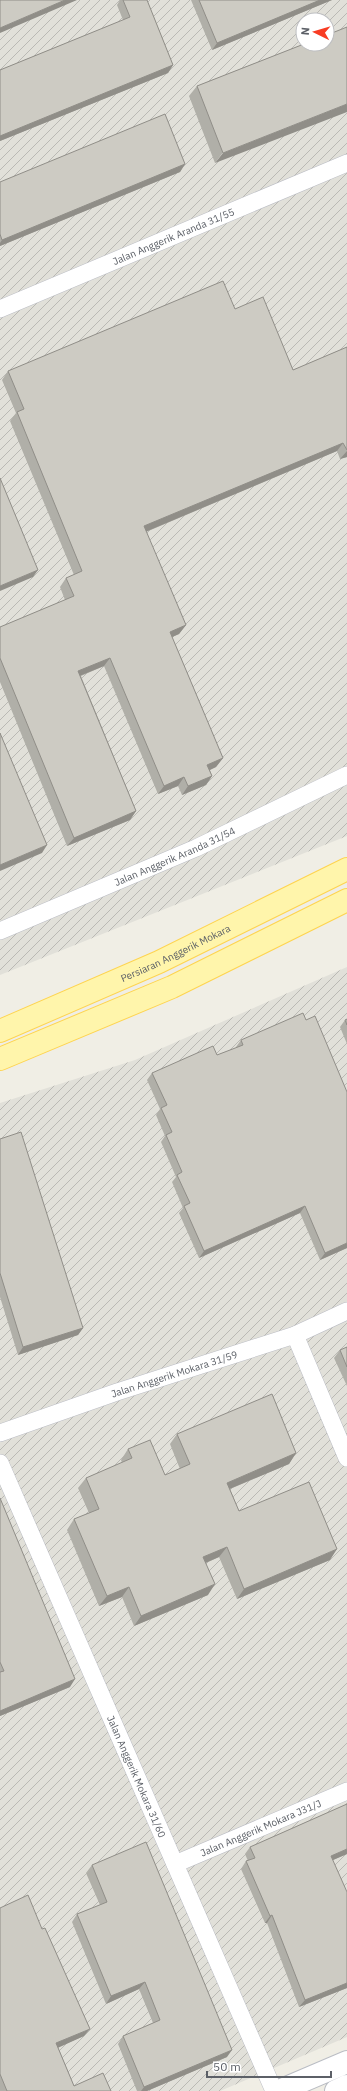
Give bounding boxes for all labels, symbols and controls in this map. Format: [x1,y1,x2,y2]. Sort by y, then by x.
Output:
north arrow [295,12,335,52]
text: N [298,27,312,36]
street label: Jalan Anggerik Aranda 31/55 [110,205,236,267]
street label: Jalan Anggerik Aranda 31/54 [112,824,237,888]
street label: Persiaran Anggerik Mokara [118,921,233,984]
street label: Jalan Anggerik Mokara 31/59 [109,1347,239,1400]
street label: Jalan Anggerik Mokara 31/60 [104,1713,169,1840]
street label: Jalan Anggerik Mokara J31/J [198,1796,323,1859]
scale bar [207,2053,331,2079]
text: 50 m [213,2059,241,2074]

